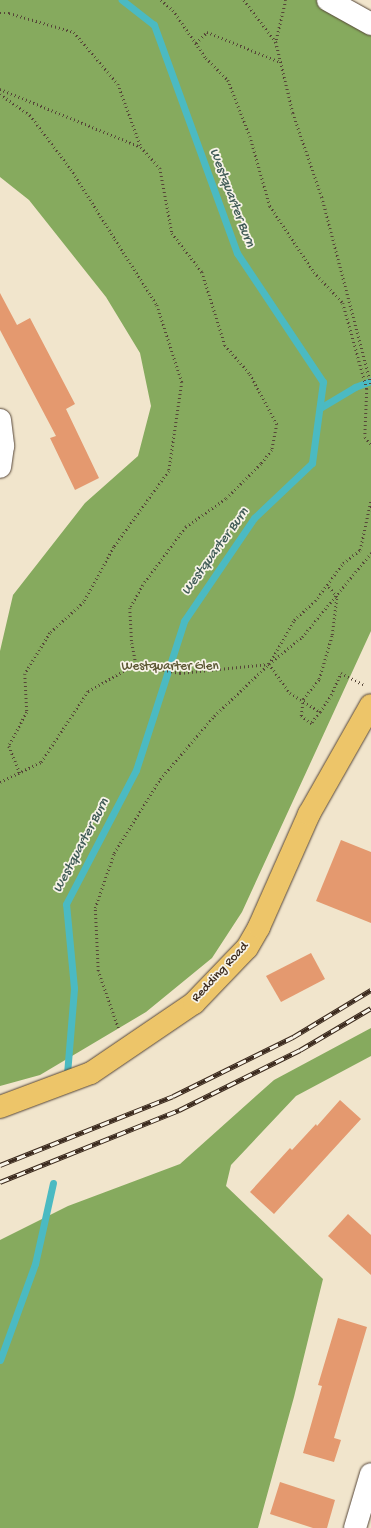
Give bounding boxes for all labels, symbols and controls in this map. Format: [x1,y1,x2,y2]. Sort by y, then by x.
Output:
water label: Westquarter Burn [204,146,258,250]
water label: Westquarter Burn [179,505,253,599]
park label: Westquarter Glen [121,659,219,675]
water label: Westquarter Burn [50,796,114,896]
street label: Redding Road [189,940,253,1006]

